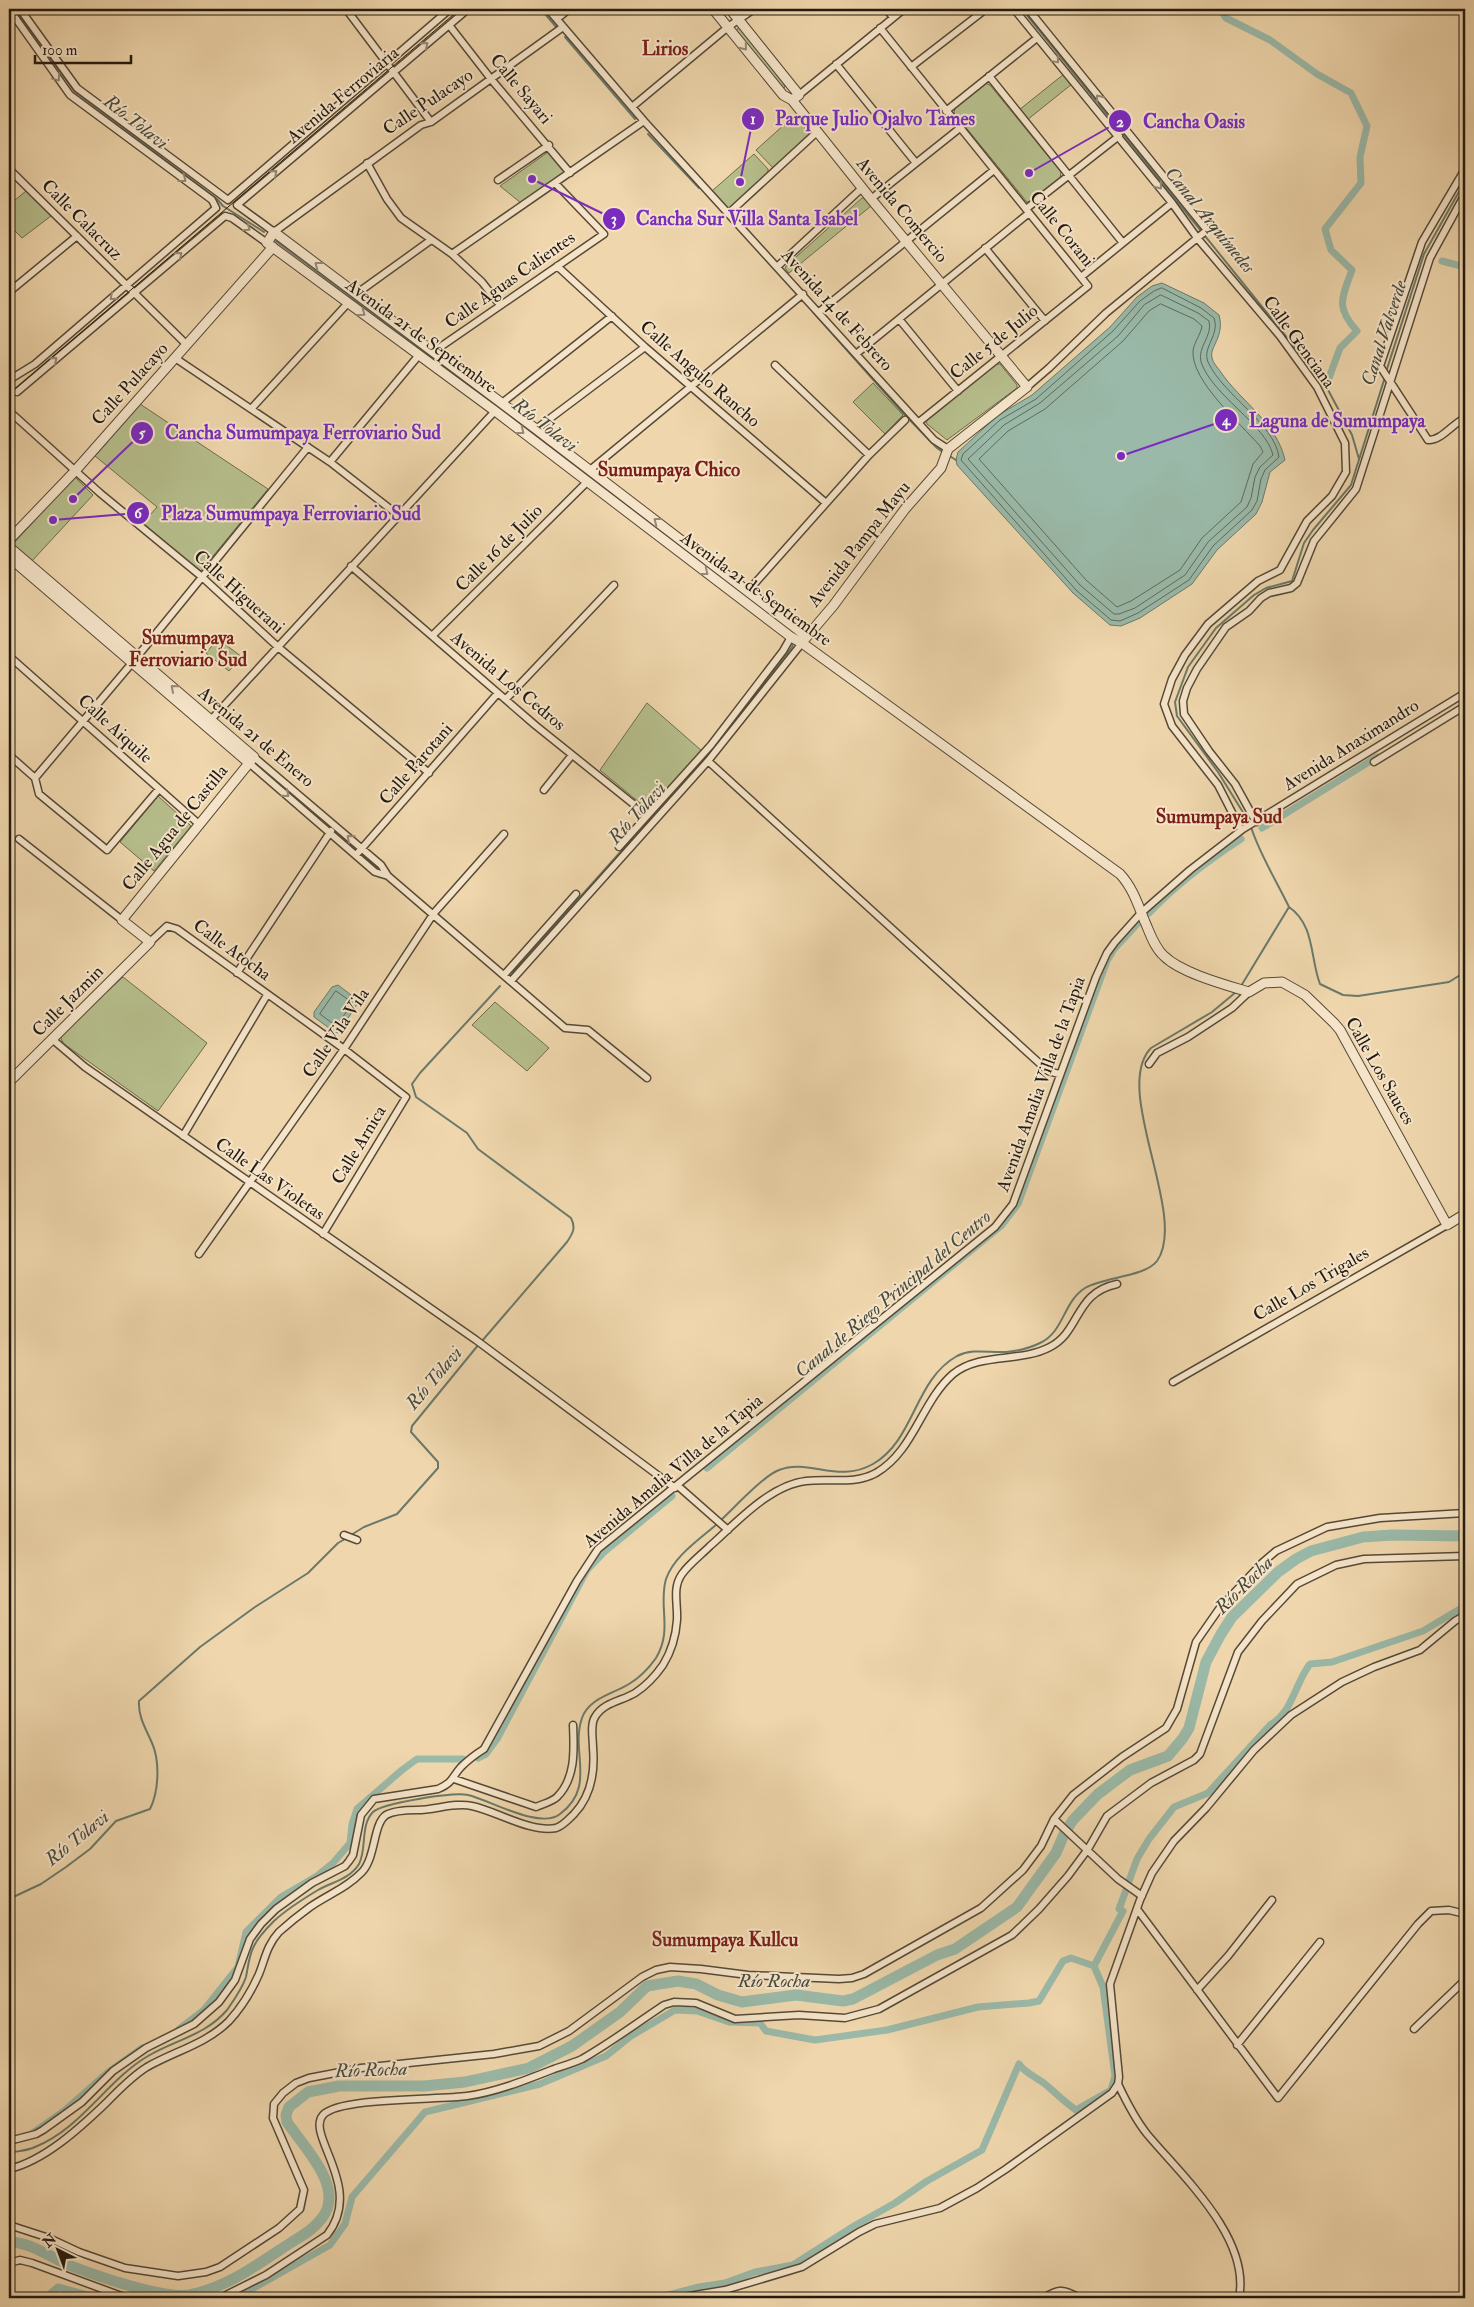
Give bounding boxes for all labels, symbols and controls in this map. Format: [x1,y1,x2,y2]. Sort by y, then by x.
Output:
scale bar [35,32,131,64]
district label: Lirios [642,37,689,61]
text: 100 m [42,41,78,60]
street label: Avenida Ferroviaria [282,41,404,149]
one-way arrow [739,41,748,50]
one-way arrow [419,43,428,51]
street label: Calle Sayari [485,49,557,129]
one-way arrow [1050,54,1058,63]
street label: Calle Pulacayo [379,63,478,141]
one-way arrow [51,72,60,82]
water label: Río Tolavi [98,89,173,155]
one-way arrow [1096,95,1104,104]
callout: Parque Julio Ojalvo Tames [740,102,985,136]
callout: Cancha Oasis [1108,104,1255,138]
text: Parque Julio Ojalvo Tames [775,107,975,132]
text: 1 [750,110,756,129]
text: Cancha Oasis [1143,110,1246,134]
text: 2 [1116,113,1124,132]
street label: Avenida Comercio [851,152,953,268]
water label: Canal Arquímedes [1160,162,1261,279]
one-way arrow [269,170,278,179]
one-way arrow [177,173,187,182]
street label: Calle Calacruz [37,175,128,266]
one-way arrow [1153,180,1161,189]
street label: Calle Corani [1024,186,1100,272]
callout: Cancha Sur Villa Santa Isabel [601,202,868,236]
text: Cancha Sur Villa Santa Isabel [636,207,858,231]
text: 3 [611,210,617,229]
one-way arrow [241,222,250,231]
street label: Calle Aguas Calientes [440,226,580,334]
street label: Avenida 14 de Febrero [775,243,898,376]
one-way arrow [173,252,182,261]
one-way arrow [315,263,324,271]
street label: Avenida 21 de Septiembre [340,273,501,399]
water label: Canal Valverde [1356,277,1413,389]
one-way arrow [109,291,118,300]
street label: Calle Genciana [1258,291,1341,393]
street label: Calle 5 de Julio [945,299,1043,385]
one-way arrow [356,307,366,316]
street label: Calle Angulo Rancho [635,316,765,433]
street label: Calle Pulacayo [87,337,173,430]
one-way arrow [49,357,58,366]
water label: Río Tolavi [507,392,582,457]
callout: Laguna de Sumumpaya [1214,403,1435,437]
text: Laguna de Sumumpaya [1249,409,1426,434]
text: 4 [1221,411,1231,430]
callout: Cancha Sumumpaya Ferroviario Sud [130,416,451,450]
text: Cancha Sumumpaya Ferroviario Sud [165,421,442,446]
text: 5 [139,424,146,443]
one-way arrow [515,425,525,434]
district label: Sumumpaya Chico [598,458,740,483]
street label: Avenida Pampa Mayu [802,476,915,612]
callout: Plaza Sumumpaya Ferroviario Sud [126,496,431,530]
street label: Calle 16 de Julio [450,499,548,597]
text: Plaza Sumumpaya Ferroviario Sud [161,502,422,527]
text: 6 [134,504,143,523]
one-way arrow [653,518,663,527]
street label: Avenida 21 de Septiembre [675,526,836,652]
street label: Calle Higuerani [189,545,289,639]
one-way arrow [699,567,708,575]
district label: Sumumpaya Ferroviario Sud [129,626,248,672]
street label: Avenida Los Cedros [445,626,570,736]
street label: Avenida 21 de Enero [192,681,319,793]
one-way arrow [171,686,180,694]
street label: Calle Aiquile [73,689,157,769]
street label: Avenida Anaximandro [1278,694,1423,797]
street label: Calle Parotani [374,718,458,810]
street label: Calle Agua de Castilla [117,760,233,896]
water label: Río Tolavi [602,777,671,850]
one-way arrow [280,789,289,797]
district label: Sumumpaya Sud [1156,805,1283,830]
one-way arrow [346,835,355,844]
street label: Calle Atocha [188,914,276,986]
street label: Calle Jazmin [27,960,109,1042]
street label: Avenida Amalia Villa de la Tapia [991,973,1091,1196]
street label: Calle Vila Vila [297,983,375,1082]
street label: Calle Los Sauces [1340,1013,1420,1129]
street label: Calle Arnica [327,1101,392,1189]
street label: Calle Las Violetas [211,1133,329,1225]
water label: Canal de Riego Principal del Centro [790,1205,996,1383]
street label: Calle Los Trigales [1249,1242,1373,1326]
water label: Río Tolavi [400,1341,467,1415]
street label: Avenida Amalia Villa de la Tapia [578,1389,768,1554]
water label: Río Rocha [1209,1551,1278,1620]
water label: Río Tolavi [39,1805,114,1872]
district label: Sumumpaya Kullcu [652,1928,799,1953]
water label: Río Rocha [737,1969,811,1993]
water label: Río Rocha [333,2057,408,2083]
north arrow [32,2224,82,2274]
text: N [39,2230,60,2252]

